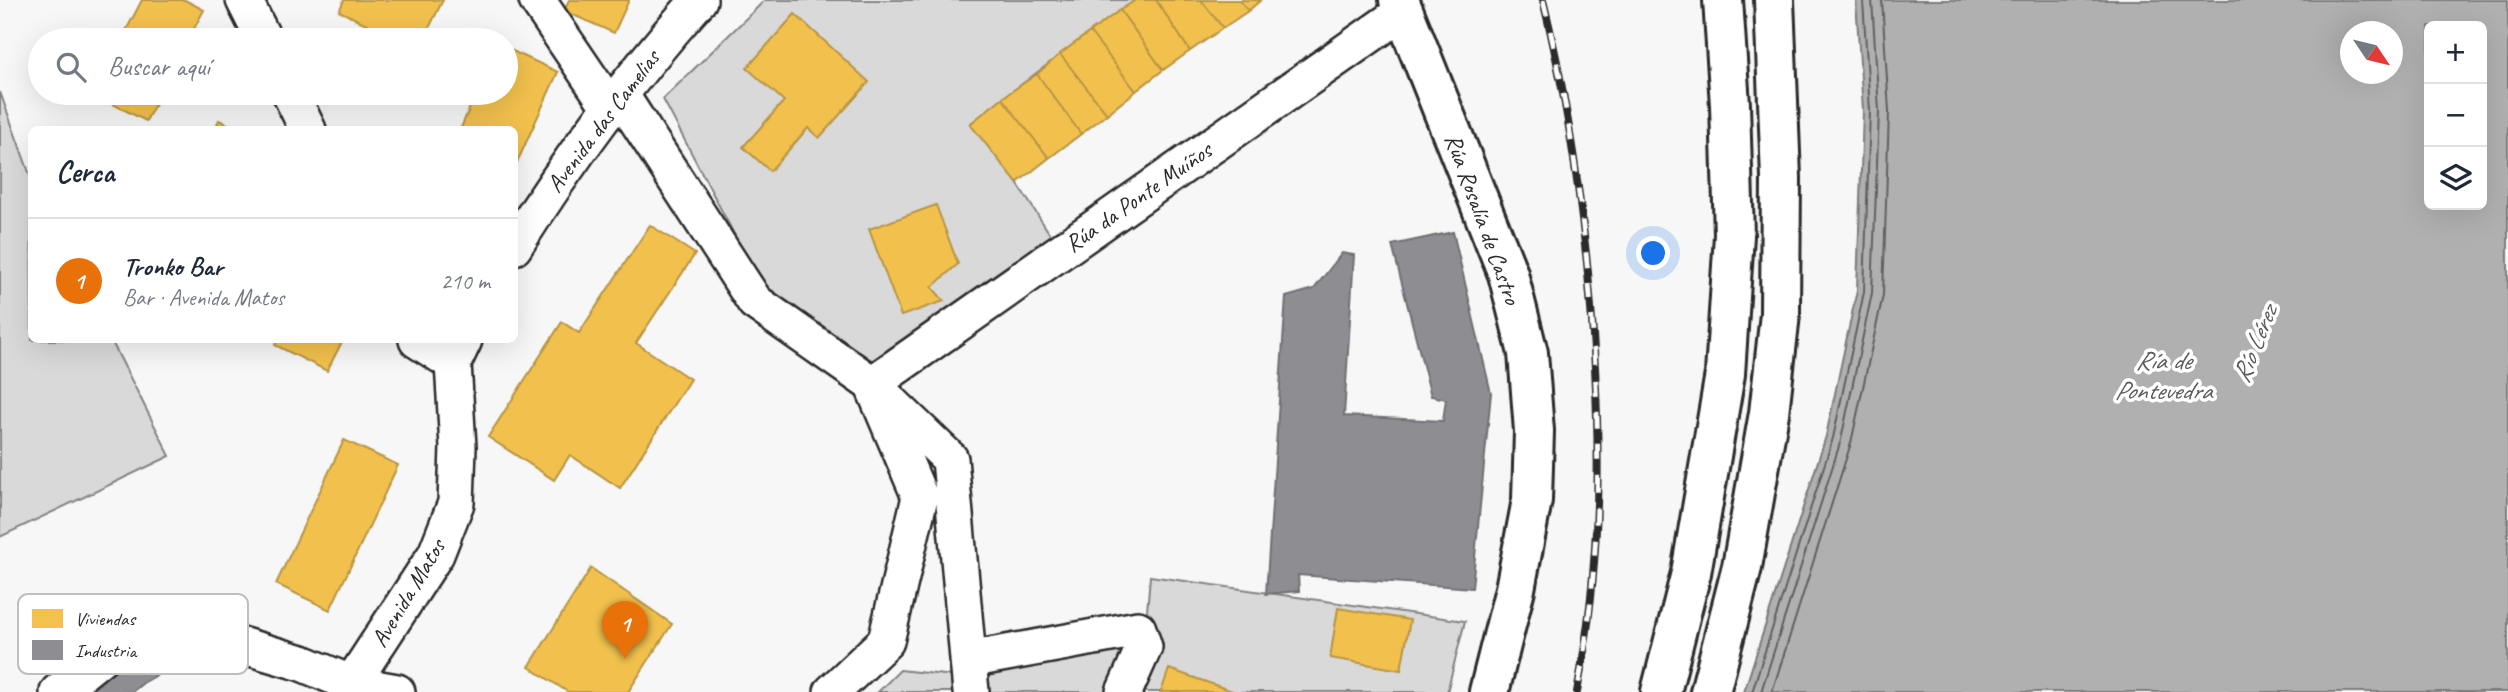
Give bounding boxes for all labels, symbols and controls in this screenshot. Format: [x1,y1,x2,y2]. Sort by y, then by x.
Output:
north arrow [2340,21,2403,84]
map controls [2424,21,2487,210]
button: + [2424,21,2487,84]
search box [28,28,518,105]
street label: Avenida das Camelias [540,42,667,198]
icon: search [52,48,90,86]
text: Buscar aquí [108,50,210,83]
button: − [2424,84,2487,147]
street label: Rúa Rosalía de Castro [1438,130,1528,310]
street label: Rúa da Ponte Muíños [1059,134,1219,259]
button: layers [2424,147,2487,210]
text: Cerca [56,153,114,191]
your location [1636,236,1670,270]
text: Tronko Bar [123,250,223,283]
text: 1 [74,267,84,296]
text: 210 m [441,267,490,296]
text: Bar · Avenida Matos [123,283,284,312]
water label: Río Lérez [2224,297,2286,387]
water label: Ría de Pontevedra [2114,344,2214,407]
street label: Avenida Matos [364,532,453,652]
legend [18,594,248,674]
pin: 1 [602,601,648,659]
text: Viviendas [75,607,137,631]
text: Industria [75,639,139,663]

